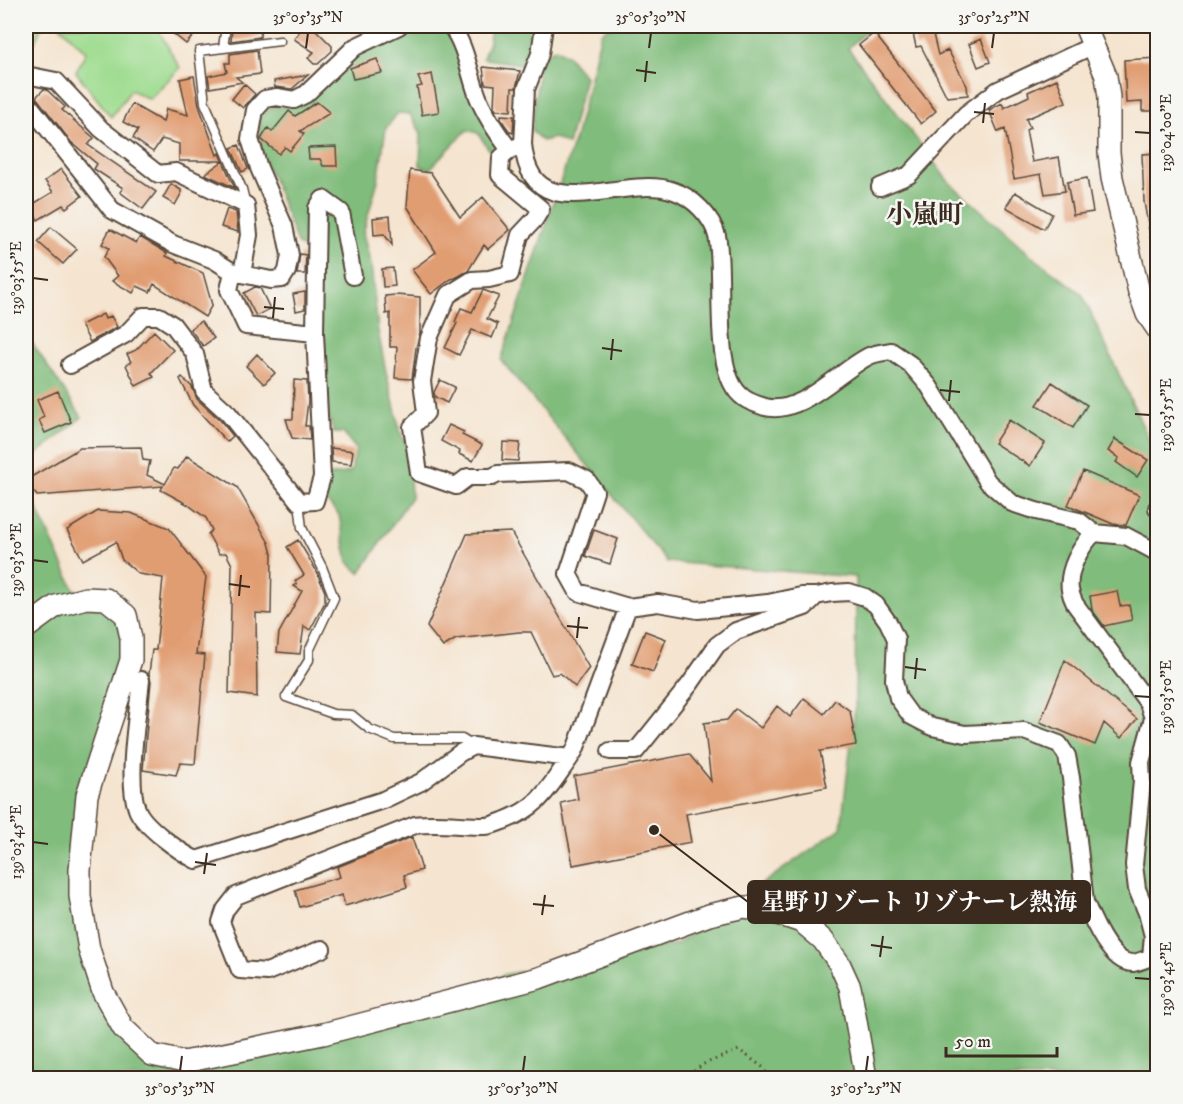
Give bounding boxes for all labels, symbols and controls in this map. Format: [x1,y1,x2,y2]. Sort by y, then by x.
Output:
text: 35°05'35"N [273,8,343,27]
text: 35°05'30"N [616,8,686,27]
text: 35°05'25"N [958,8,1030,27]
text: 139°04'00"E [1157,94,1176,172]
district label: 小嵐町 [886,199,964,232]
text: 139°03'55"E [7,241,26,315]
text: 139°03'55"E [1157,378,1176,452]
text: 139°03'50"E [7,522,26,597]
text: 139°03'50"E [1157,659,1176,734]
text: 139°03'45"E [7,804,26,879]
callout: 星野リゾート リゾナーレ熱海 [748,881,1090,923]
text: 星野リゾート リゾナーレ熱海 [761,888,1077,918]
text: 139°03'45"E [1157,941,1176,1016]
scale bar [946,1020,1057,1058]
text: 50 m [955,1031,991,1053]
text: 35°05'35"N [145,1079,215,1098]
text: 35°05'30"N [488,1079,558,1098]
text: 35°05'25"N [830,1079,902,1098]

